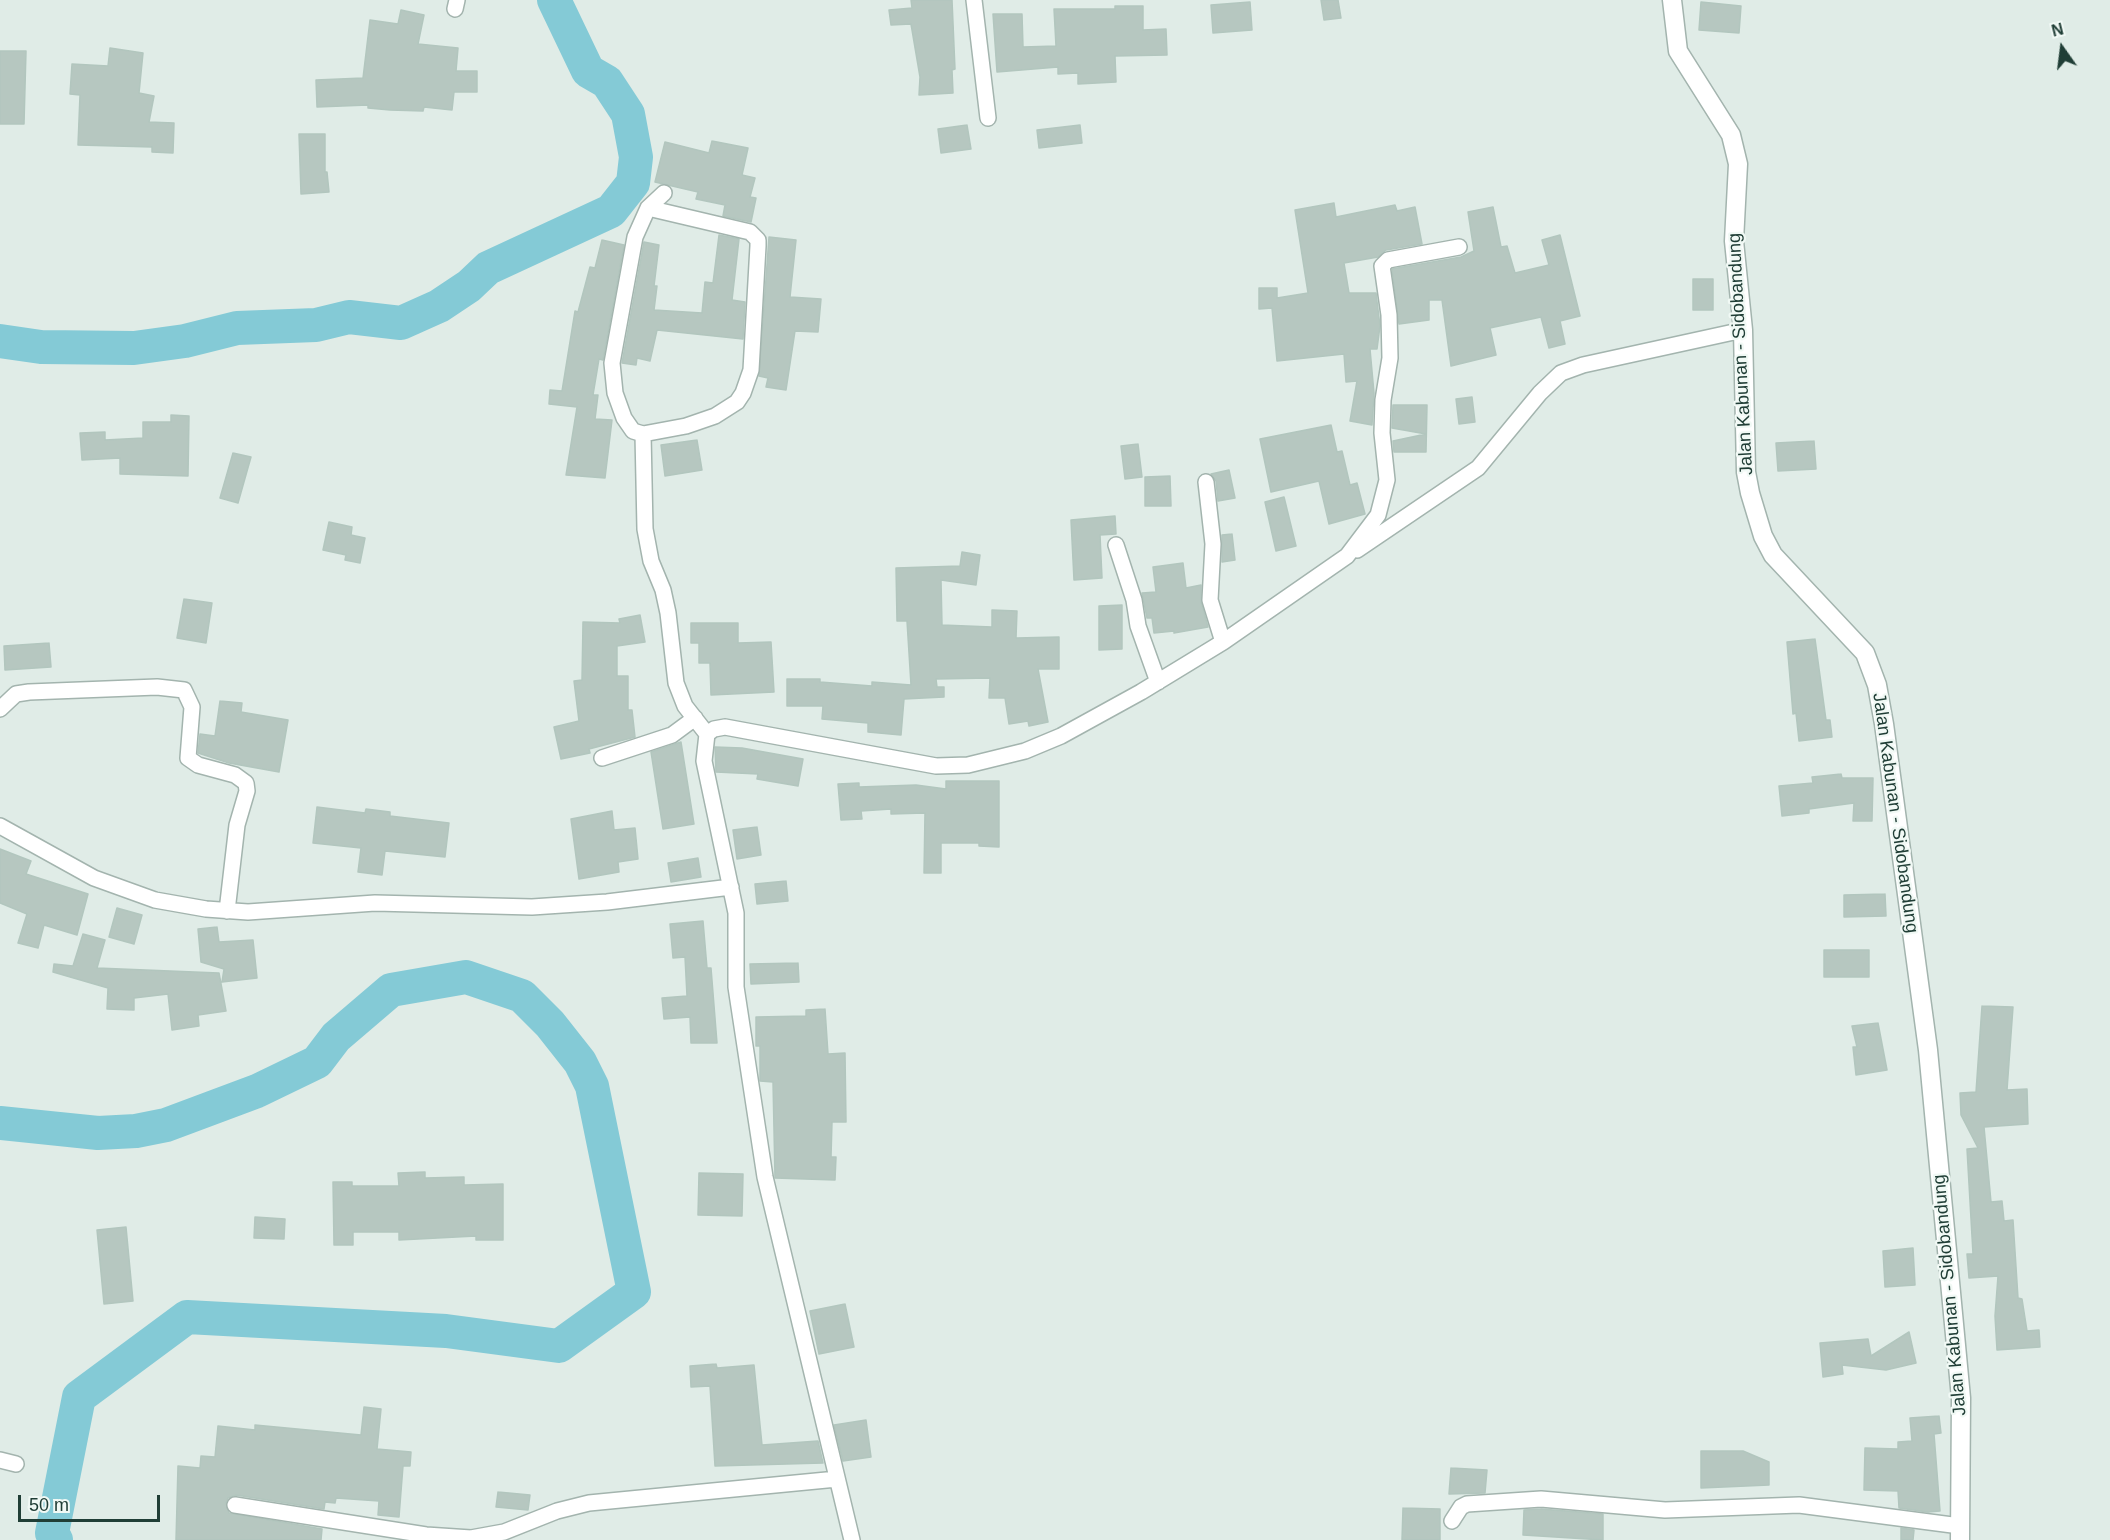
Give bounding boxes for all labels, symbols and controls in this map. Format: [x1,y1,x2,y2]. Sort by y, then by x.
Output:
north arrow [2032,18,2092,78]
text: N [2050,20,2065,40]
street label: Jalan Kabunan - Sidobandung [1724,233,1758,475]
street label: Jalan Kabunan - Sidobandung [1867,692,1923,934]
street label: Jalan Kabunan - Sidobandung [1929,1173,1971,1417]
scale bar [21,1483,164,1521]
text: 50 m [29,1495,69,1515]

